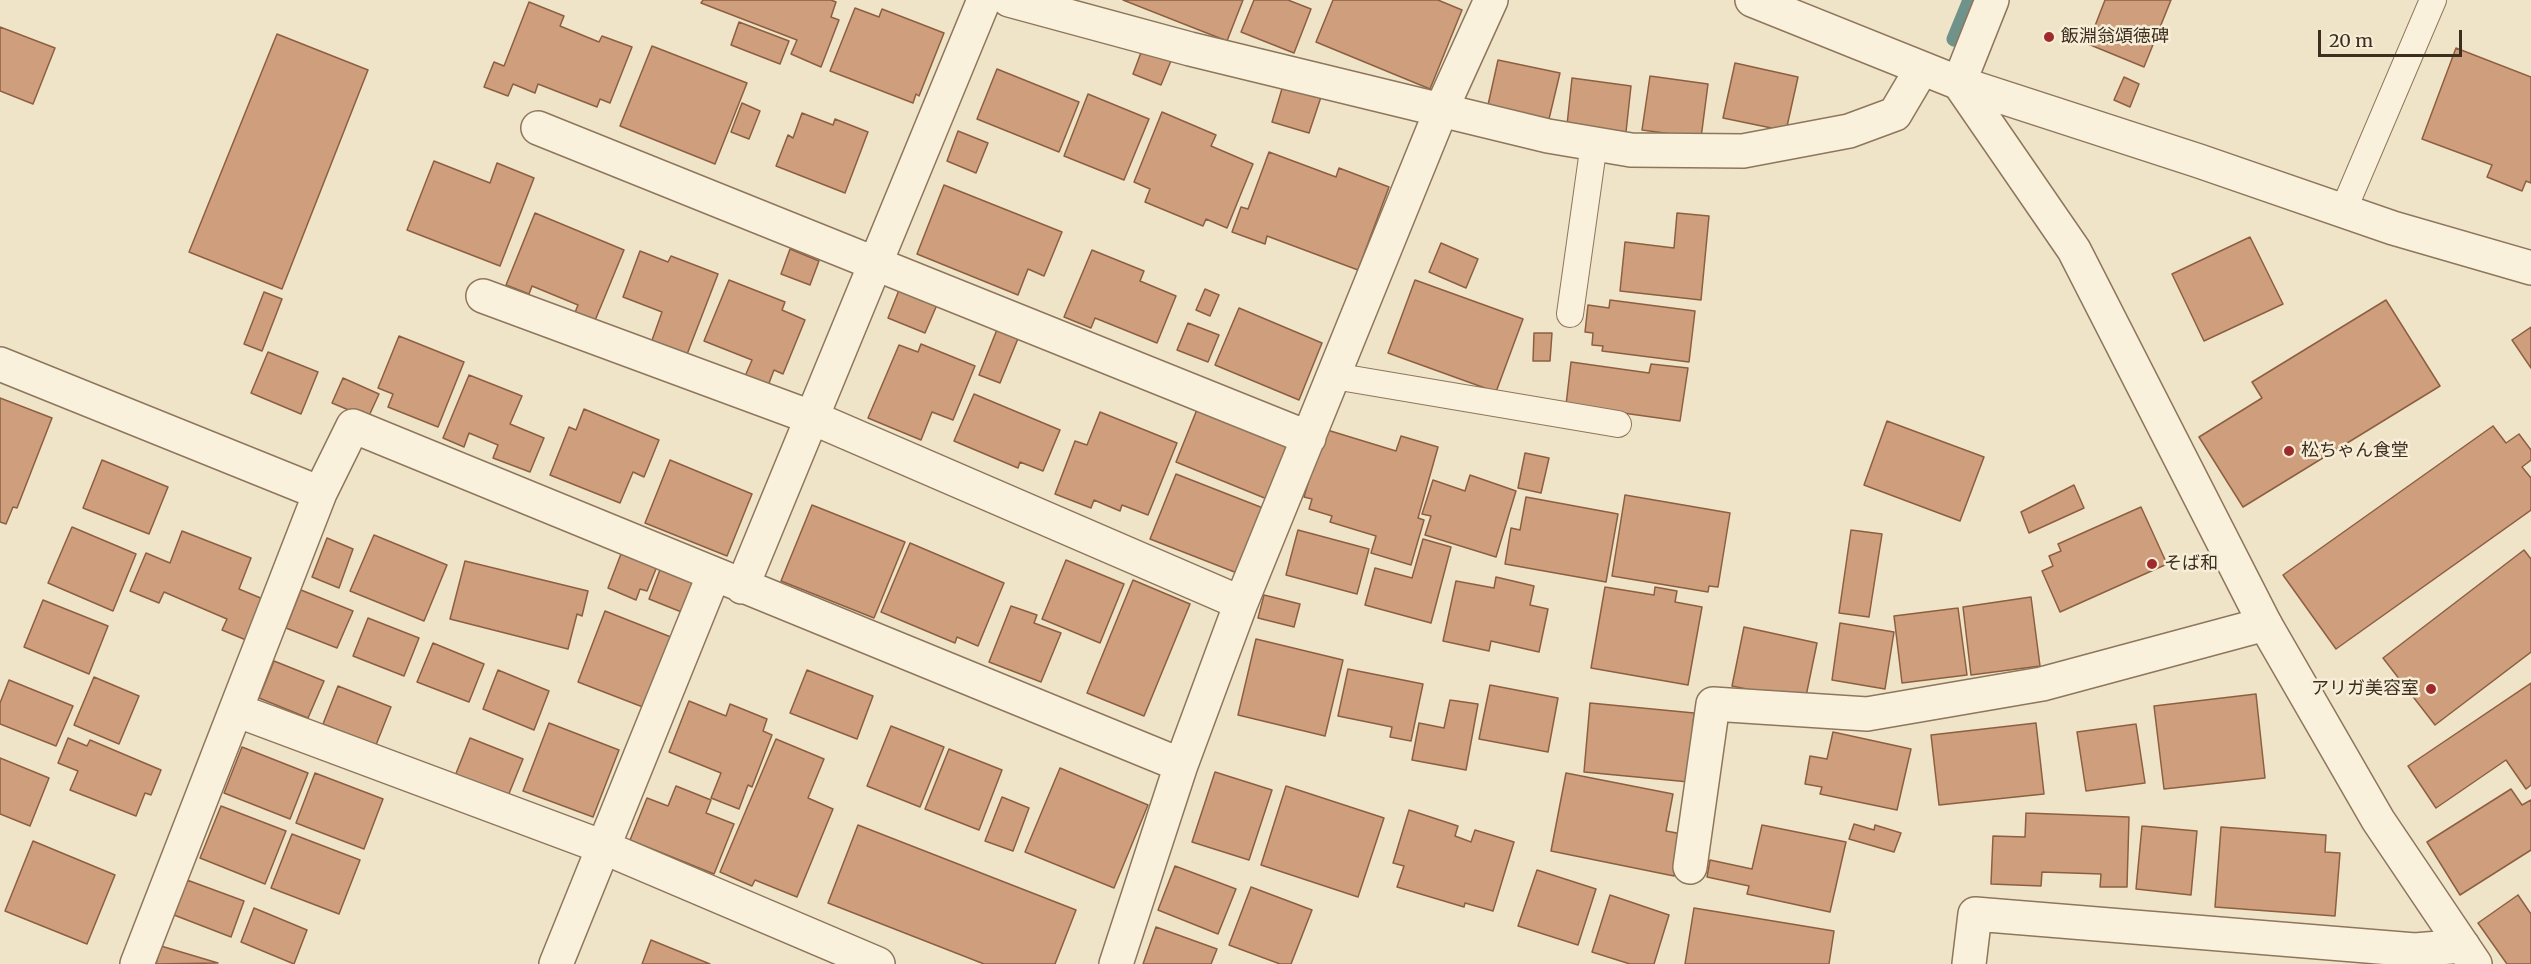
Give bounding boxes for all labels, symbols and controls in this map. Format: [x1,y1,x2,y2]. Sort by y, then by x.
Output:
scale bar [2321,18,2465,56]
place label: 飯淵翁頌徳碑 [2061,26,2169,48]
text: 20 m [2329,29,2373,52]
marker: 飯淵翁頌徳碑 [2042,30,2056,44]
place label: 松ちゃん食堂 [2301,440,2409,462]
marker: 松ちゃん食堂 [2282,444,2296,458]
place label: そば和 [2164,553,2218,575]
marker: そば和 [2145,557,2159,571]
place label: アリガ美容室 [2311,678,2419,700]
marker: アリガ美容室 [2424,682,2438,696]

